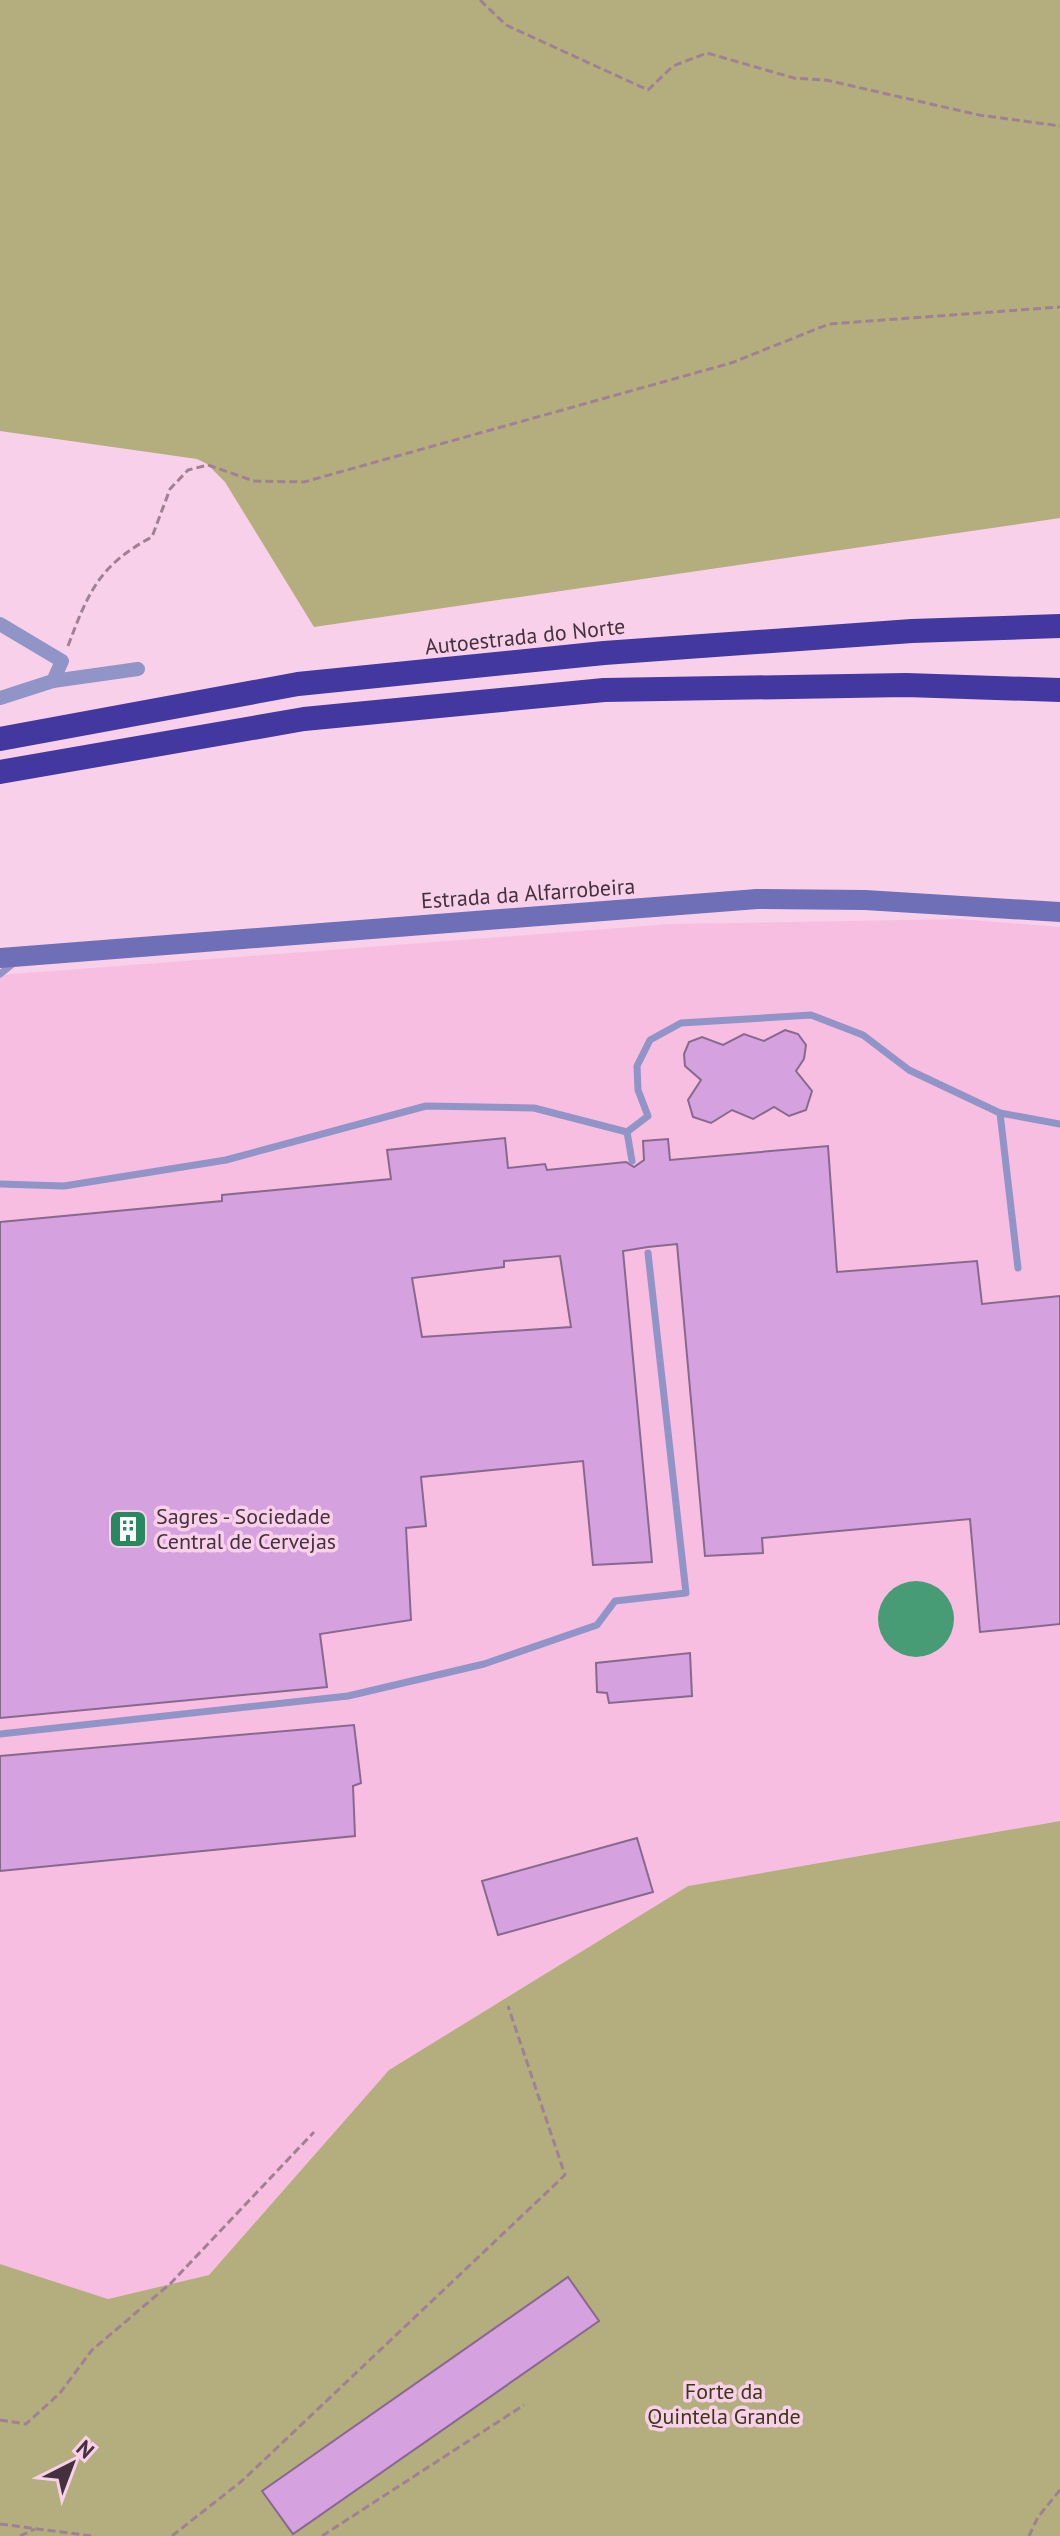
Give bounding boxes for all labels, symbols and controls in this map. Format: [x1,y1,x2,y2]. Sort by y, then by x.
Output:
street label: Autoestrada do Norte [423,612,627,660]
street label: Estrada da Alfarrobeira [420,872,636,914]
place label: Sagres - Sociedade Central de Cervejas [156,1502,336,1555]
building icon: Sagres - Sociedade Central de Cervejas [107,1508,149,1550]
park label: Forte da Quintela Grande [647,2377,801,2430]
north arrow [32,2424,112,2504]
text: N [71,2434,100,2464]

